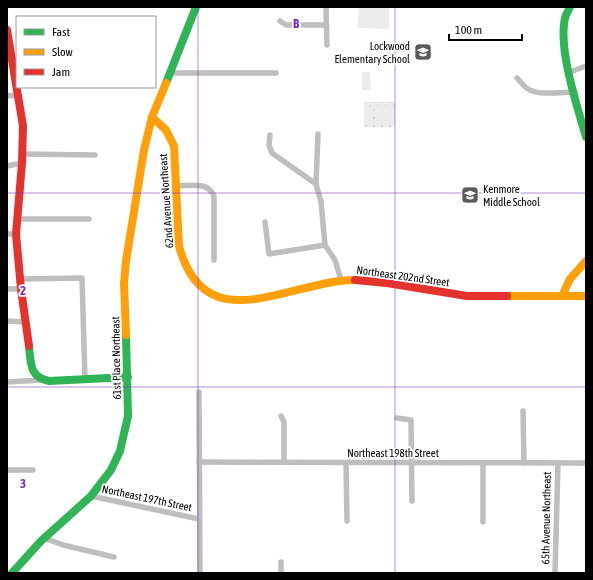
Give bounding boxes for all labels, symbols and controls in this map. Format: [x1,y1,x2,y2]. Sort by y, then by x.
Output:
legend [16,16,156,88]
text: B [293,16,300,31]
scale bar [449,16,522,42]
text: 100 m [455,23,482,37]
text: Fast [52,25,70,39]
place label: Lockwood Elementary School [334,40,410,65]
school or university icon: Lockwood Elementary School [413,42,433,62]
text: Slow [52,45,73,59]
text: Jam [52,65,70,79]
street label: 62nd Avenue Northeast [157,153,175,249]
place label: Kenmore Middle School [483,183,540,208]
school or university icon: Kenmore Middle School [460,185,480,205]
street label: Northeast 202nd Street [356,264,450,288]
text: 2 [20,283,26,298]
street label: 61st Place Northeast [109,316,123,400]
street label: Northeast 198th Street [347,447,439,459]
street label: 65th Avenue Northeast [539,472,553,564]
text: 3 [20,476,26,491]
street label: Northeast 197th Street [101,483,193,513]

